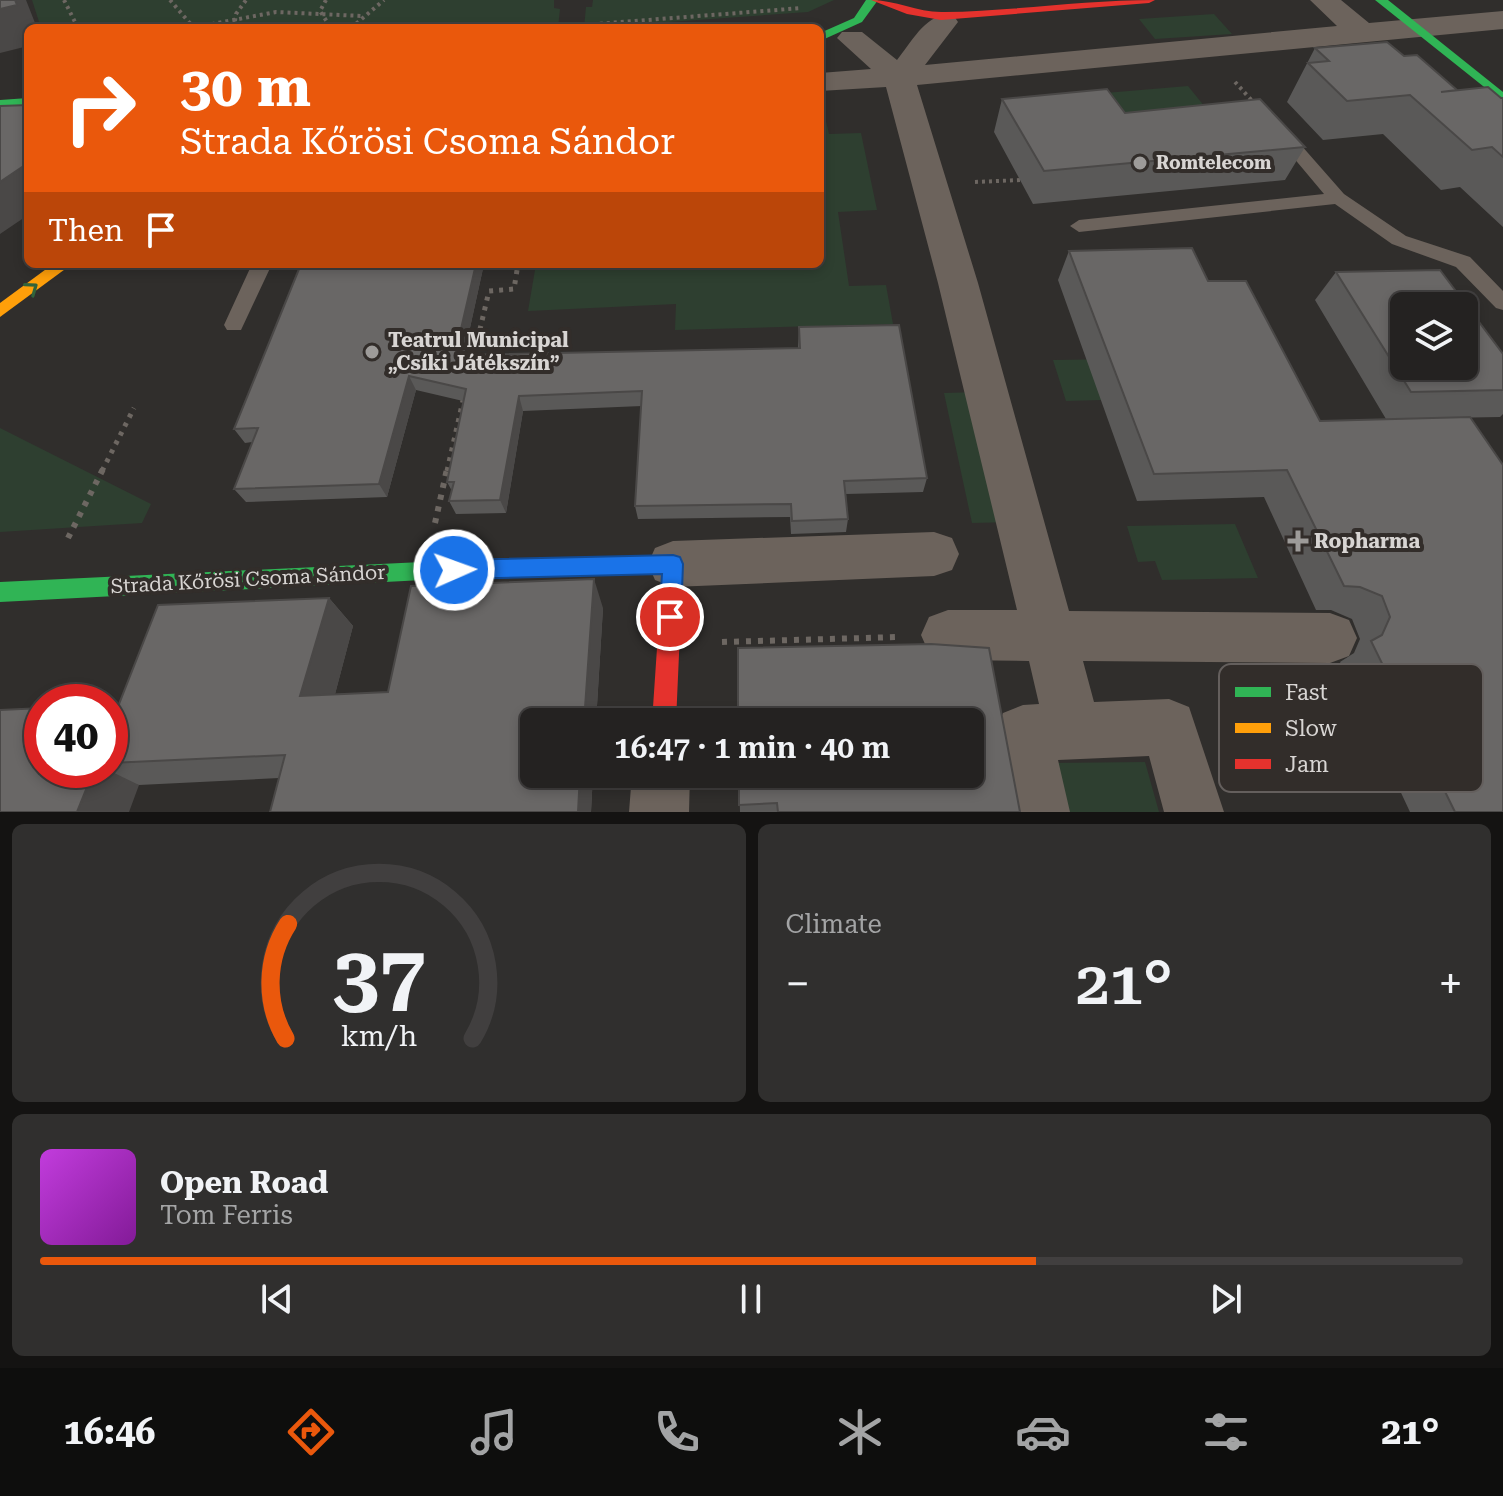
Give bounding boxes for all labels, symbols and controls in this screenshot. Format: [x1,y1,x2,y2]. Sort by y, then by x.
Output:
text: 30 m [180,54,311,120]
icon: right [48,56,152,160]
text: Strada Kőrösi Csoma Sándor [180,121,675,163]
place label: Romtelecom [1156,152,1272,173]
marker: Romtelecom [1131,154,1149,172]
icon: arrive [139,208,183,252]
text: Then [48,213,123,248]
one-way arrow [23,283,38,297]
map controls [1390,292,1478,380]
button: layers [1390,292,1478,380]
place label: Teatrul Municipal „Csíki Játékszín” [388,328,569,375]
marker: Teatrul Municipal „Csíki Játékszín” [363,343,381,361]
position arrow [412,528,496,612]
place label: Ropharma [1314,529,1420,553]
marker: Ropharma [1289,532,1307,550]
street label: Strada Kőrösi Csoma Sándor [110,560,386,598]
pin [636,583,704,651]
icon: arrive [648,595,692,639]
legend [1219,664,1483,792]
text: Fast [1285,680,1328,705]
speed limit sign: 40 [24,684,128,788]
text: Slow [1285,716,1338,741]
text: 16:47 · 1 min · 40 m [614,730,890,765]
text: Jam [1285,752,1329,777]
text: Climate [786,909,882,939]
text: 37 [332,928,425,1025]
text: 21° [1076,948,1173,1019]
text: − [786,958,810,1010]
text: + [1438,958,1463,1010]
text: km/h [340,1019,417,1053]
text: Open Road [160,1165,328,1200]
text: Tom Ferris [160,1200,293,1230]
icon: previous [255,1277,299,1321]
icon: pause [729,1277,773,1321]
icon: next [1204,1277,1248,1321]
icon: directions [283,1404,339,1460]
icon: music [466,1404,522,1460]
icon: phone [649,1404,705,1460]
icon: climate [832,1404,888,1460]
icon: car [1015,1404,1071,1460]
icon: filters [1198,1404,1254,1460]
text: 16:46 [64,1411,155,1453]
text: 21° [1381,1411,1439,1453]

